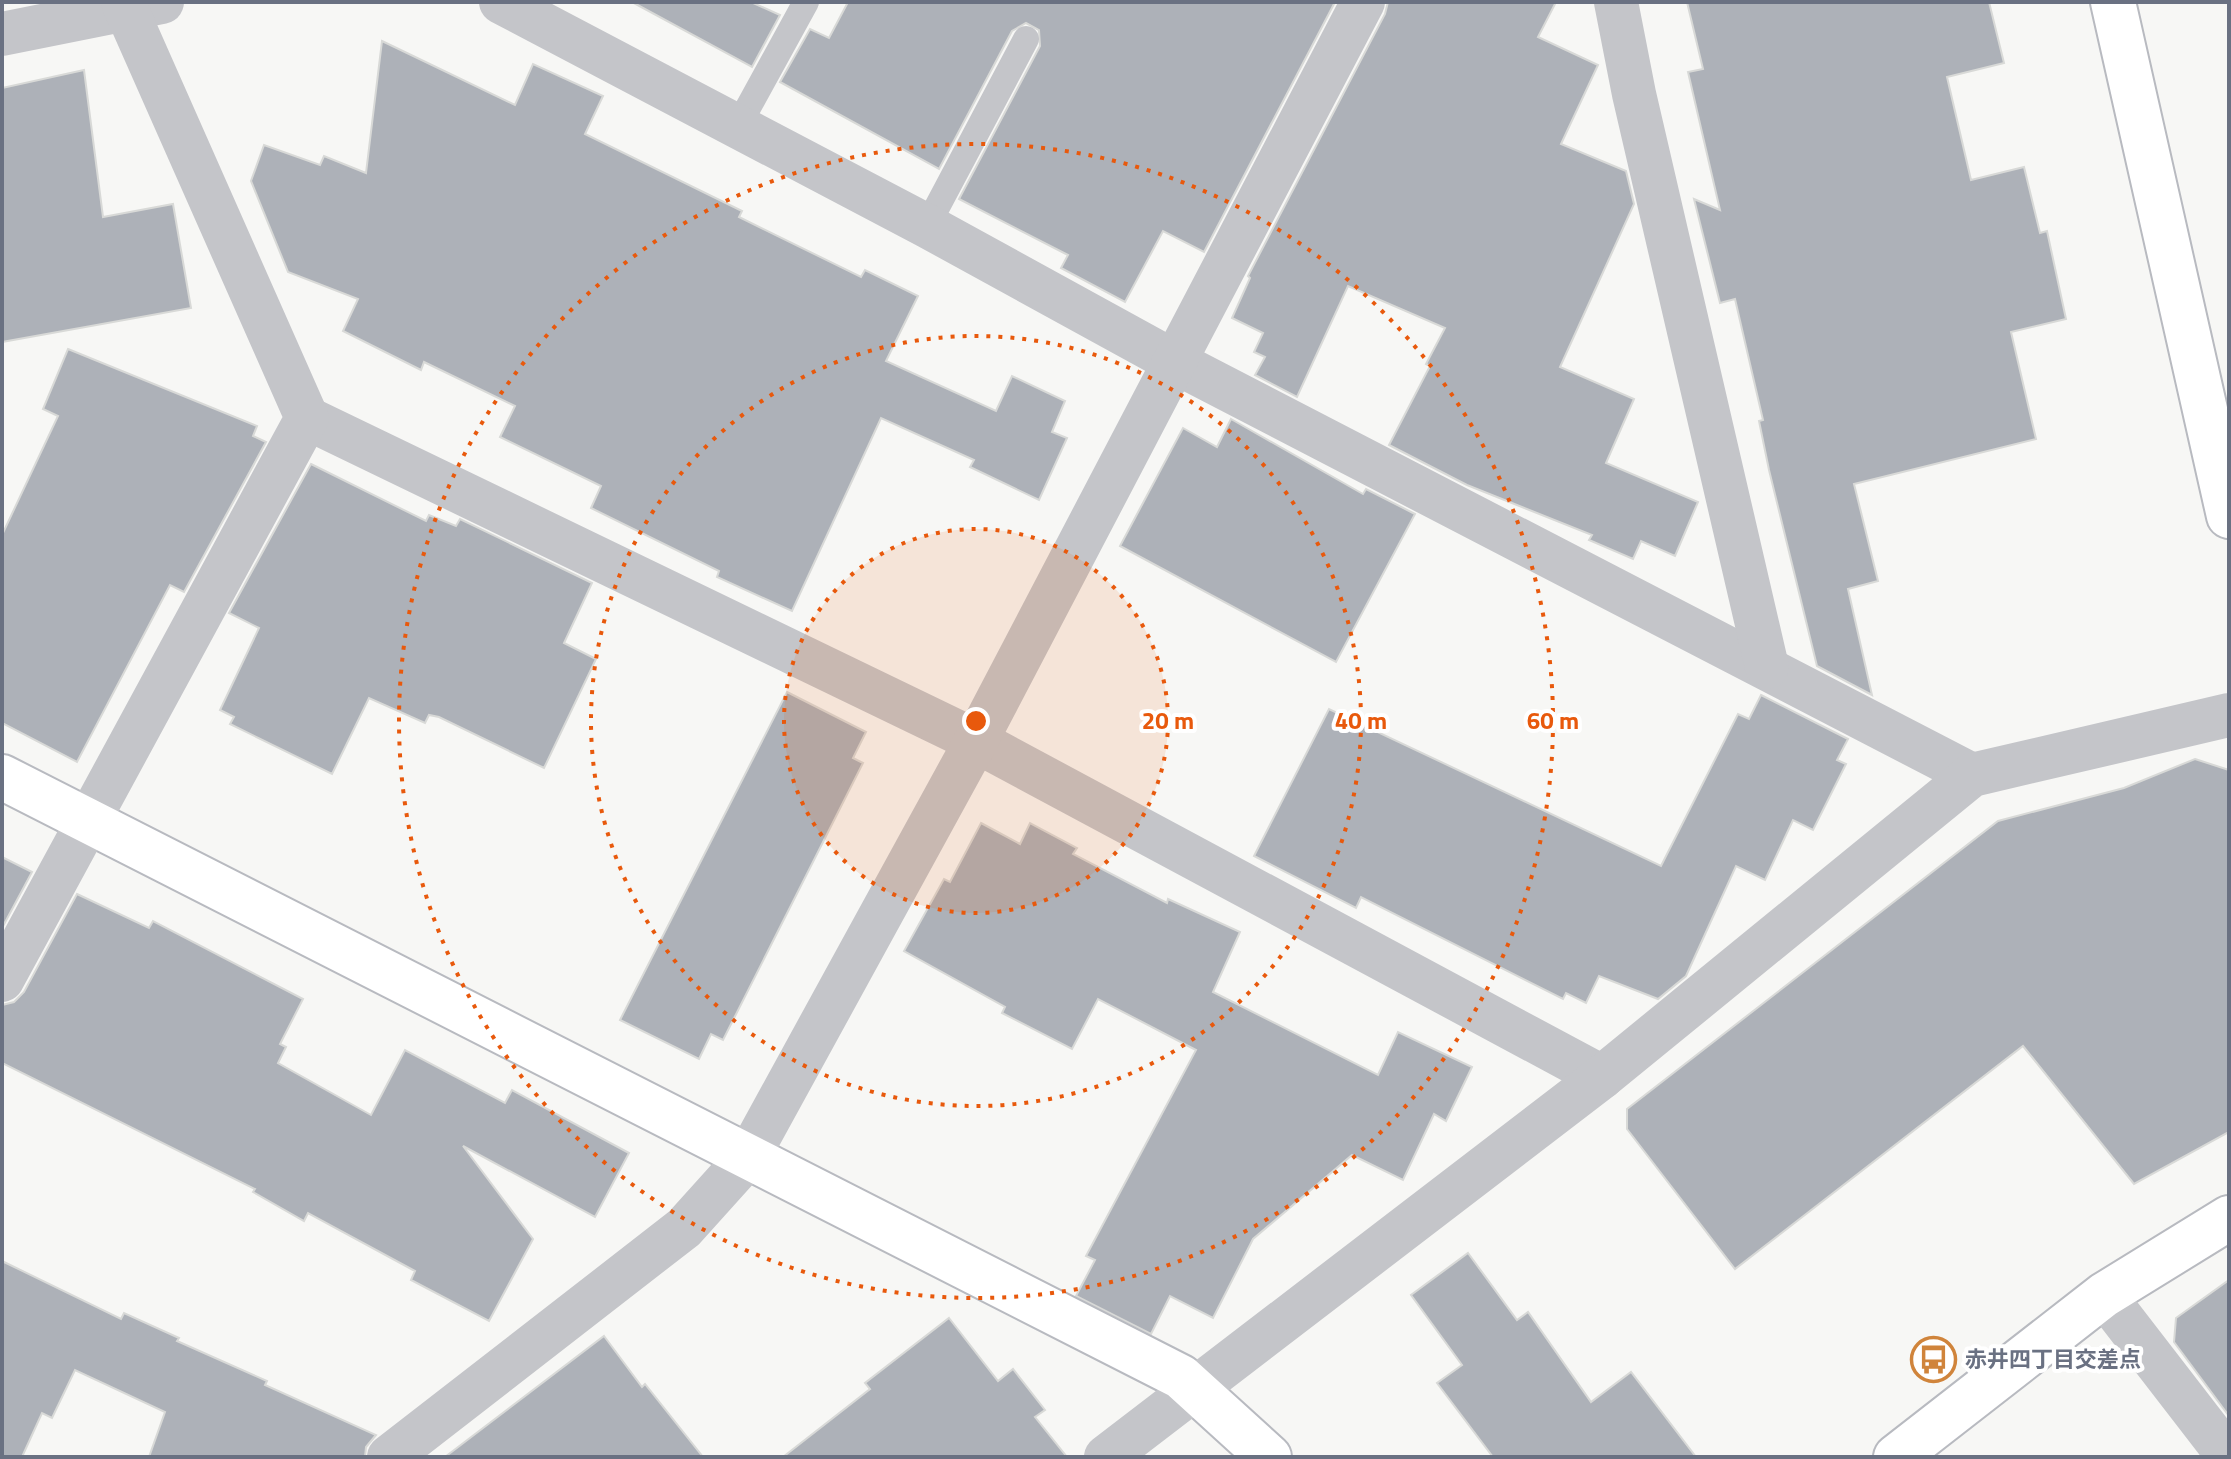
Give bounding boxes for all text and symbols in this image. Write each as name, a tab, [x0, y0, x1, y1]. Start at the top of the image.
text: 20 m	[1142, 702, 1194, 738]
text: 40 m	[1335, 702, 1387, 738]
text: 60 m	[1527, 702, 1579, 738]
centre of rings	[962, 707, 990, 735]
bus stop icon: 赤井四丁目交差点	[1910, 1335, 1958, 1383]
place label: 赤井四丁目交差点	[1965, 1342, 2141, 1376]

